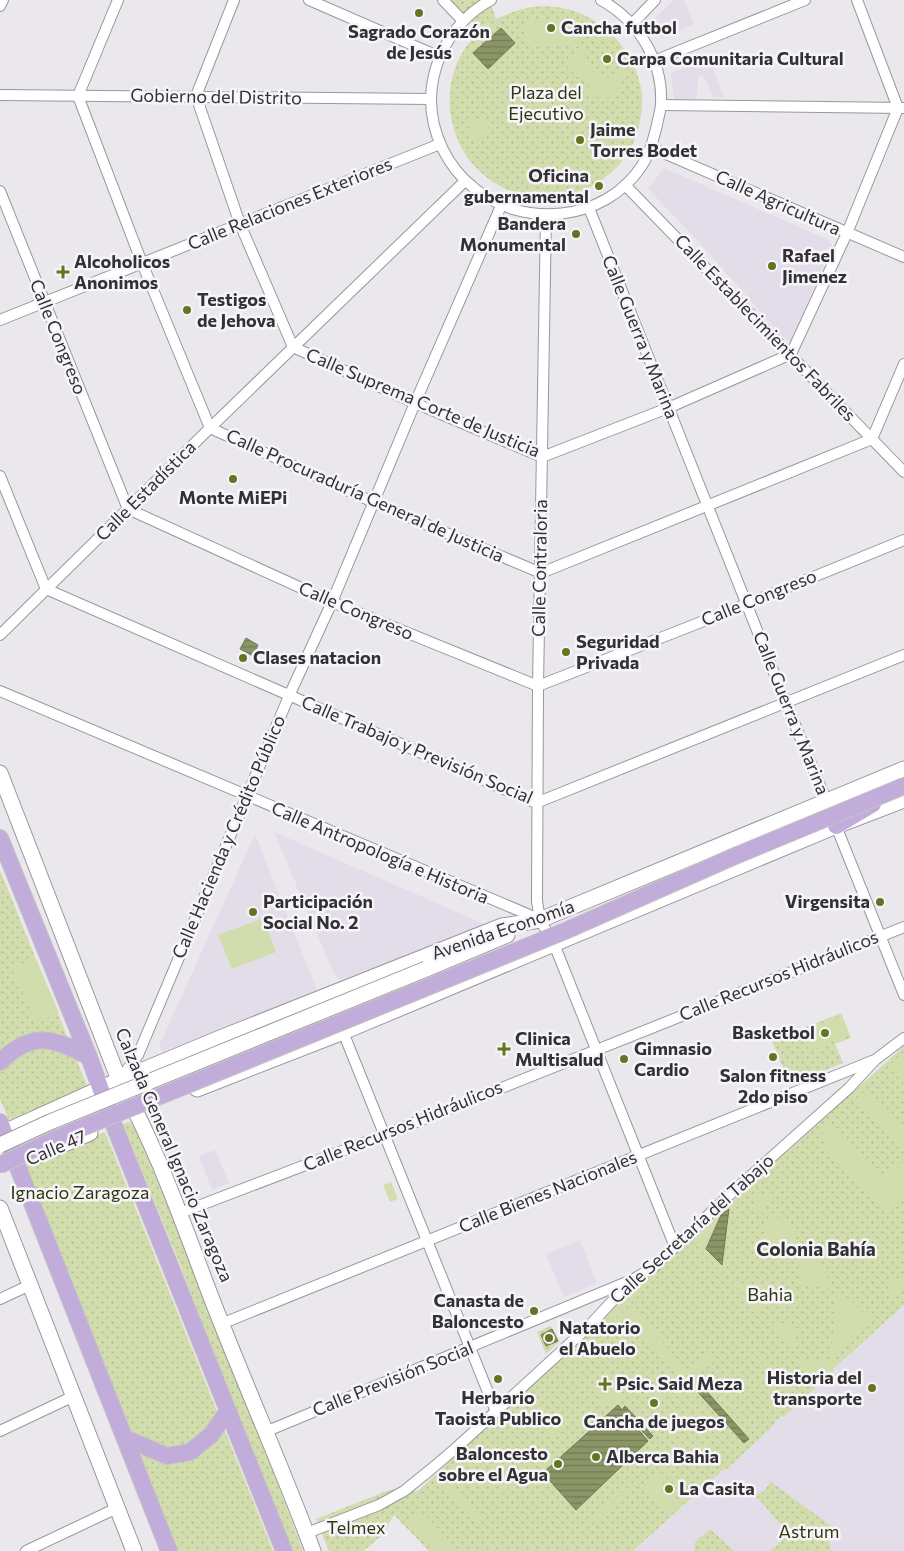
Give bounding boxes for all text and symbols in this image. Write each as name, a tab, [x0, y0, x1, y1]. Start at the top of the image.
marker: Sagrado Corazón de Jesús	[413, 7, 425, 19]
place label: Cancha futbol	[561, 16, 677, 38]
place label: Sagrado Corazón de Jesús	[348, 20, 490, 63]
marker: Cancha futbol	[545, 22, 557, 34]
place label: Carpa Comunitaria Cultural	[617, 47, 844, 69]
marker: Carpa Comunitaria Cultural	[601, 53, 613, 65]
park label: Plaza del Ejecutivo	[508, 81, 584, 124]
street label: Gobierno del Distrito	[130, 84, 302, 108]
place label: Jaime Torres Bodet	[590, 118, 698, 161]
marker: Jaime Torres Bodet	[574, 134, 586, 146]
street label: Calle Relaciones Exteriores	[184, 152, 395, 254]
place label: Oficina gubernamental	[464, 164, 589, 207]
street label: Calle Agricultura	[712, 165, 844, 240]
marker: Oficina gubernamental	[593, 180, 605, 192]
place label: Bandera Monumental	[460, 212, 566, 255]
marker: Bandera Monumental	[570, 228, 582, 240]
street label: Calle Establecimientos Fabriles	[671, 229, 861, 425]
place label: Rafael Jimenez	[782, 244, 847, 287]
place label: Alcoholicos Anonimos	[74, 250, 170, 293]
street label: Calle Guerra y Marina	[598, 252, 684, 422]
marker: Rafael Jimenez	[766, 260, 778, 272]
marker: Alcoholicos Anonimos	[56, 265, 70, 279]
street label: Calle Congreso	[26, 276, 92, 397]
place label: Testigos de Jehova	[197, 288, 276, 331]
marker: Testigos de Jehova	[181, 304, 193, 316]
street label: Calle Suprema Corte de Justicia	[303, 343, 544, 461]
street label: Calle Procuraduría General de Justicia	[223, 424, 508, 567]
street label: Calle Estadística	[91, 436, 200, 545]
marker: Monte MiEPi	[227, 473, 239, 485]
place label: Monte MiEPi	[179, 486, 287, 508]
street label: Calle Contraloria	[527, 499, 551, 637]
street label: Calle Congreso	[698, 564, 819, 630]
street label: Calle Congreso	[296, 576, 417, 644]
street label: Calle Guerra y Marina	[749, 628, 835, 798]
place label: Seguridad Privada	[576, 630, 659, 673]
place label: Clases natacion	[253, 646, 381, 668]
marker: Seguridad Privada	[560, 646, 572, 658]
marker: Clases natacion	[237, 652, 249, 664]
street label: Calle Trabajo y Previsión Social	[298, 690, 536, 808]
street label: Calle Hacienda y Crédito Público	[167, 712, 289, 962]
street label: Calle Antropología e Historia	[268, 796, 492, 908]
place label: Participación Social No. 2	[263, 890, 373, 933]
place label: Virgensita	[785, 890, 870, 912]
street label: Avenida Economía	[428, 894, 577, 964]
marker: Virgensita	[874, 896, 886, 908]
marker: Participación Social No. 2	[247, 906, 259, 918]
street label: Calle Recursos Hidráulicos	[676, 925, 881, 1025]
place label: Basketbol	[732, 1021, 815, 1043]
street label: Calzada General Ignacio Zaragoza	[111, 1024, 239, 1285]
place label: Clinica Multisalud	[515, 1027, 604, 1070]
marker: Basketbol	[819, 1027, 831, 1039]
place label: Gimnasio Cardio	[634, 1037, 712, 1080]
marker: Clinica Multisalud	[497, 1042, 511, 1056]
marker: Salon fitness 2do piso	[767, 1051, 779, 1063]
marker: Gimnasio Cardio	[618, 1053, 630, 1065]
place label: Salon fitness 2do piso	[720, 1064, 826, 1107]
street label: Calle Recursos Hidráulicos	[300, 1075, 505, 1175]
street label: Calle 47	[22, 1124, 89, 1170]
street label: Calle Bienes Nacionales	[455, 1145, 640, 1237]
street label: Calle Secretaría del Tabajo	[605, 1149, 778, 1308]
park label: Ignacio Zaragoza	[11, 1181, 149, 1203]
district label: Colonia Bahía	[756, 1237, 876, 1260]
park label: Bahia	[747, 1283, 793, 1305]
place label: Canasta de Baloncesto	[432, 1289, 524, 1332]
marker: Canasta de Baloncesto	[528, 1305, 540, 1317]
place label: Natatorio el Abuelo	[559, 1316, 641, 1359]
marker: Natatorio el Abuelo	[543, 1332, 555, 1344]
street label: Calle Previsión Social	[309, 1336, 476, 1420]
place label: Historia del transporte	[767, 1366, 862, 1409]
place label: Psic. Said Meza	[616, 1372, 743, 1394]
marker: Herbario Taoista Publico	[492, 1373, 504, 1385]
marker: Psic. Said Meza	[598, 1377, 612, 1391]
marker: Historia del transporte	[866, 1382, 878, 1394]
place label: Herbario Taoista Publico	[435, 1386, 561, 1429]
marker: Cancha de juegos	[648, 1397, 660, 1409]
place label: Cancha de juegos	[583, 1410, 725, 1432]
place label: Baloncesto sobre el Agua	[438, 1442, 548, 1485]
place label: Alberca Bahia	[606, 1445, 719, 1467]
marker: Alberca Bahia	[590, 1451, 602, 1463]
marker: Baloncesto sobre el Agua	[552, 1458, 564, 1470]
place label: La Casita	[679, 1477, 755, 1499]
marker: La Casita	[663, 1483, 675, 1495]
park label: Telmex	[327, 1516, 386, 1538]
park label: Astrum	[779, 1520, 839, 1542]

